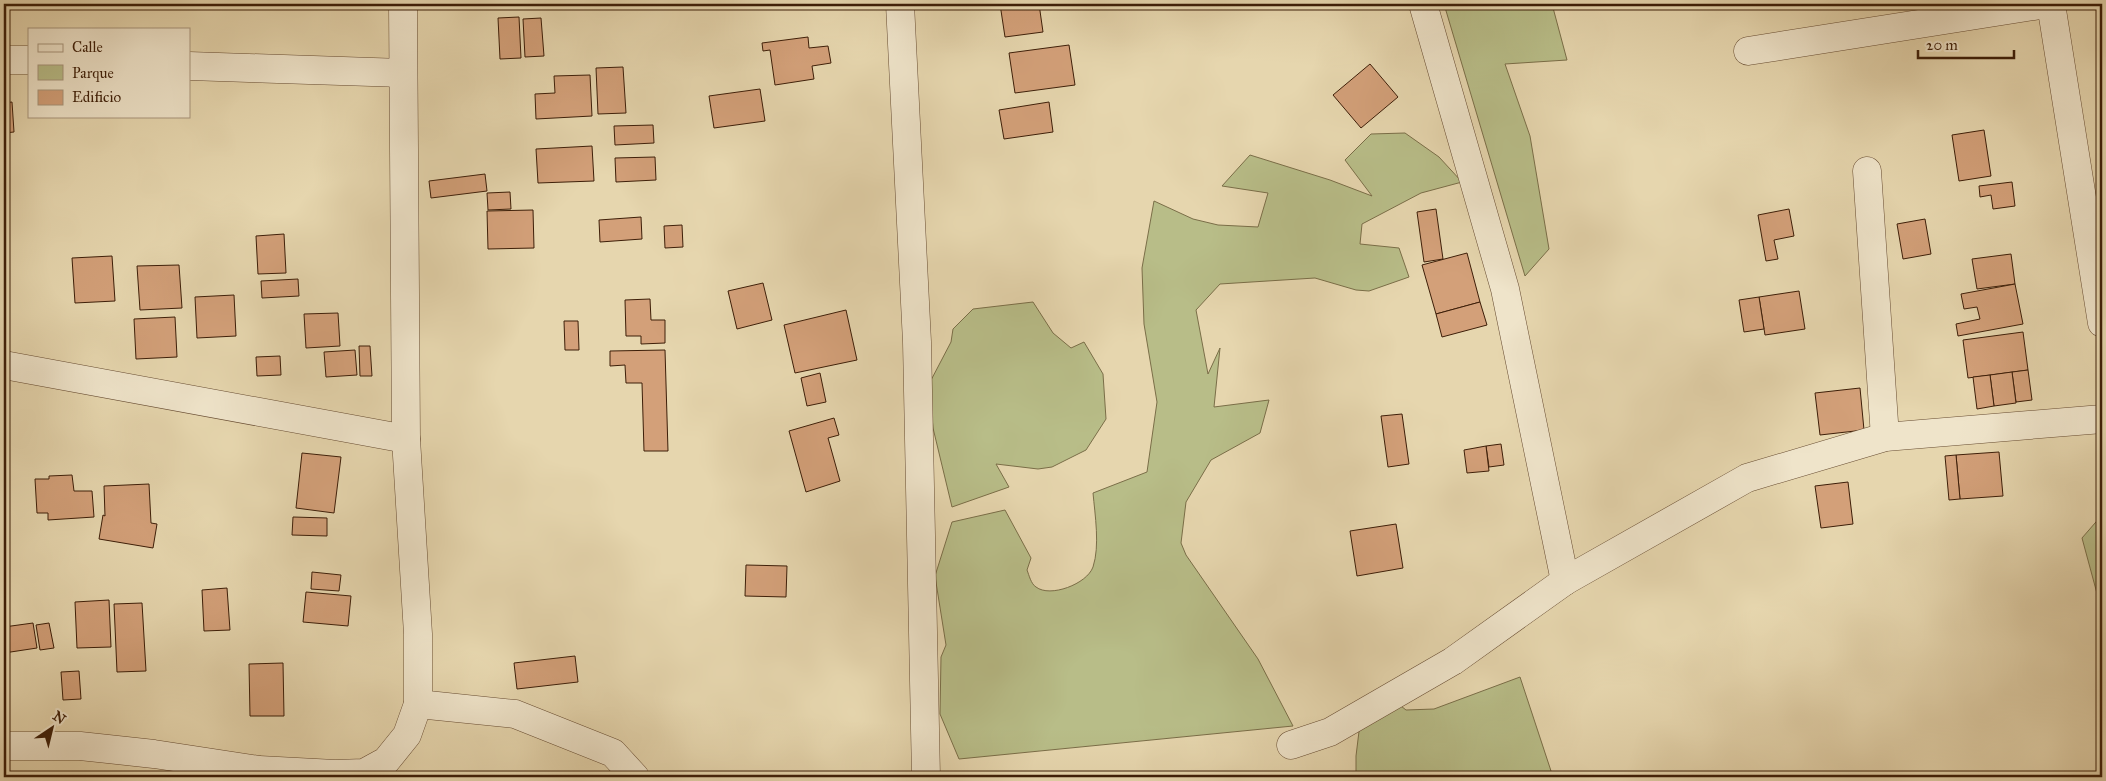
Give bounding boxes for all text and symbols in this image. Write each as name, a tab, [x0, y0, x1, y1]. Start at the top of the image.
legend	[28, 28, 190, 118]
scale bar	[1918, 28, 2015, 60]
text: 20 m	[1926, 36, 1958, 54]
text: Calle	[72, 38, 103, 56]
text: Parque	[72, 64, 114, 83]
text: Edificio	[72, 88, 121, 106]
north arrow	[28, 704, 78, 754]
text: N	[49, 707, 69, 728]

